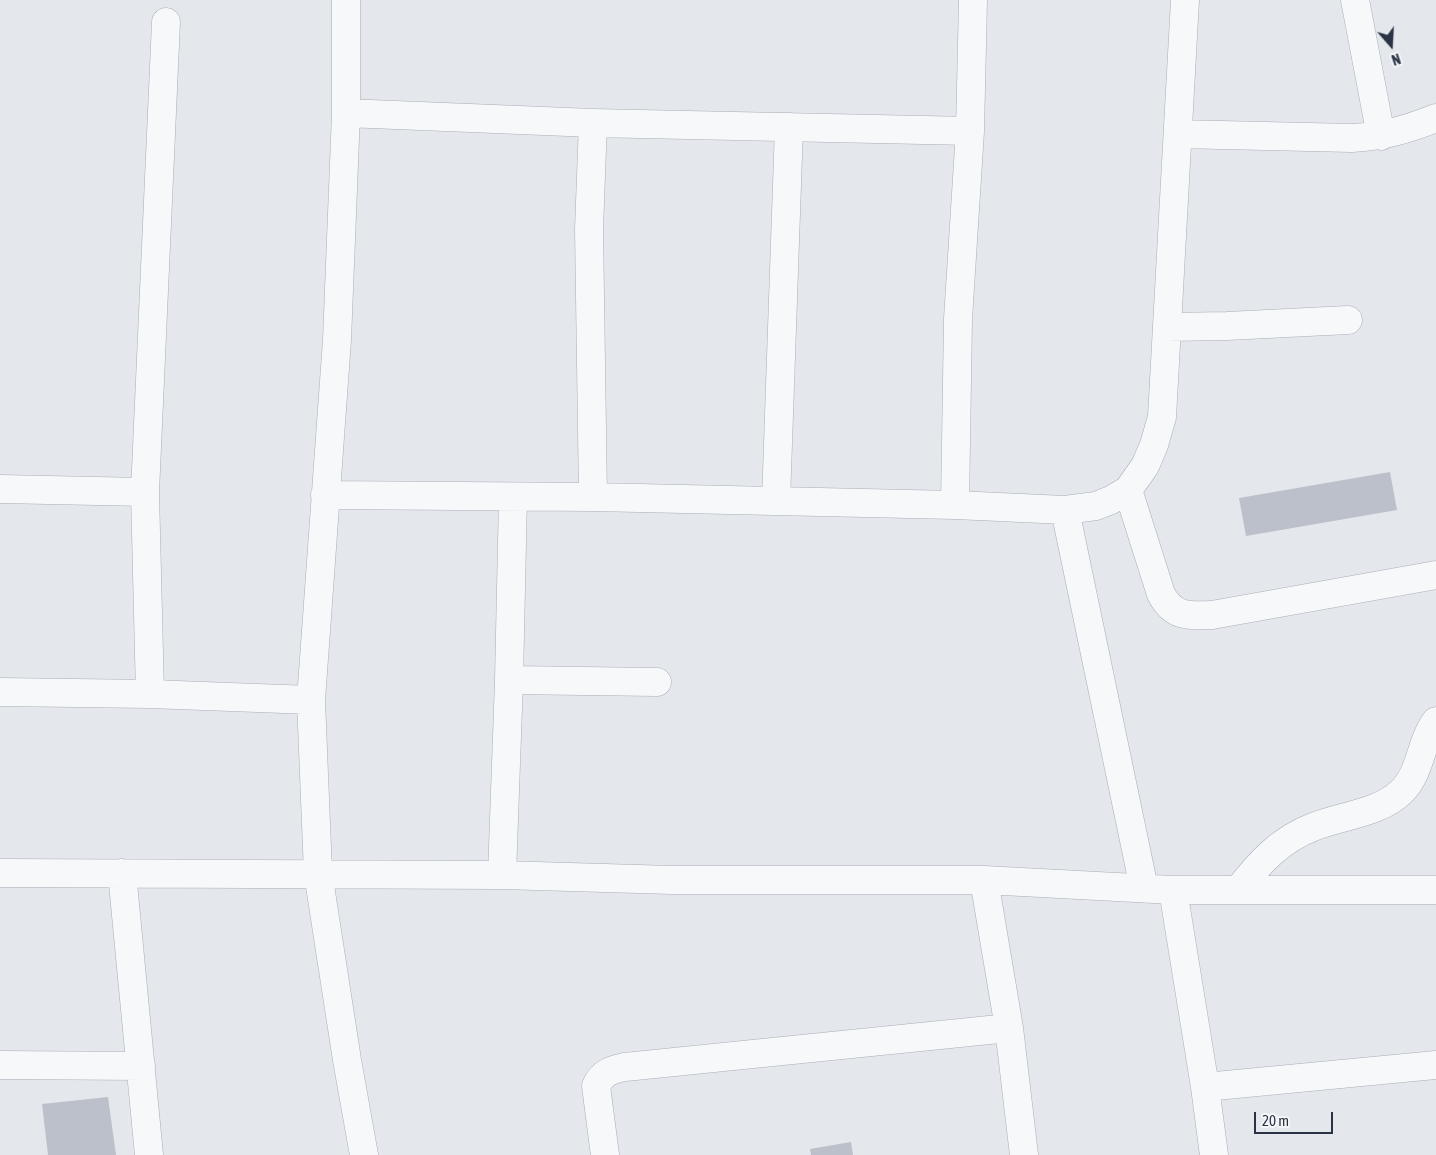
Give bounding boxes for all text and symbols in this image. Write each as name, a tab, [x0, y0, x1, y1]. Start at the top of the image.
north arrow	[1366, 20, 1416, 70]
text: N	[1389, 50, 1402, 68]
scale bar	[1256, 1102, 1335, 1134]
text: 20 m	[1262, 1112, 1289, 1129]

